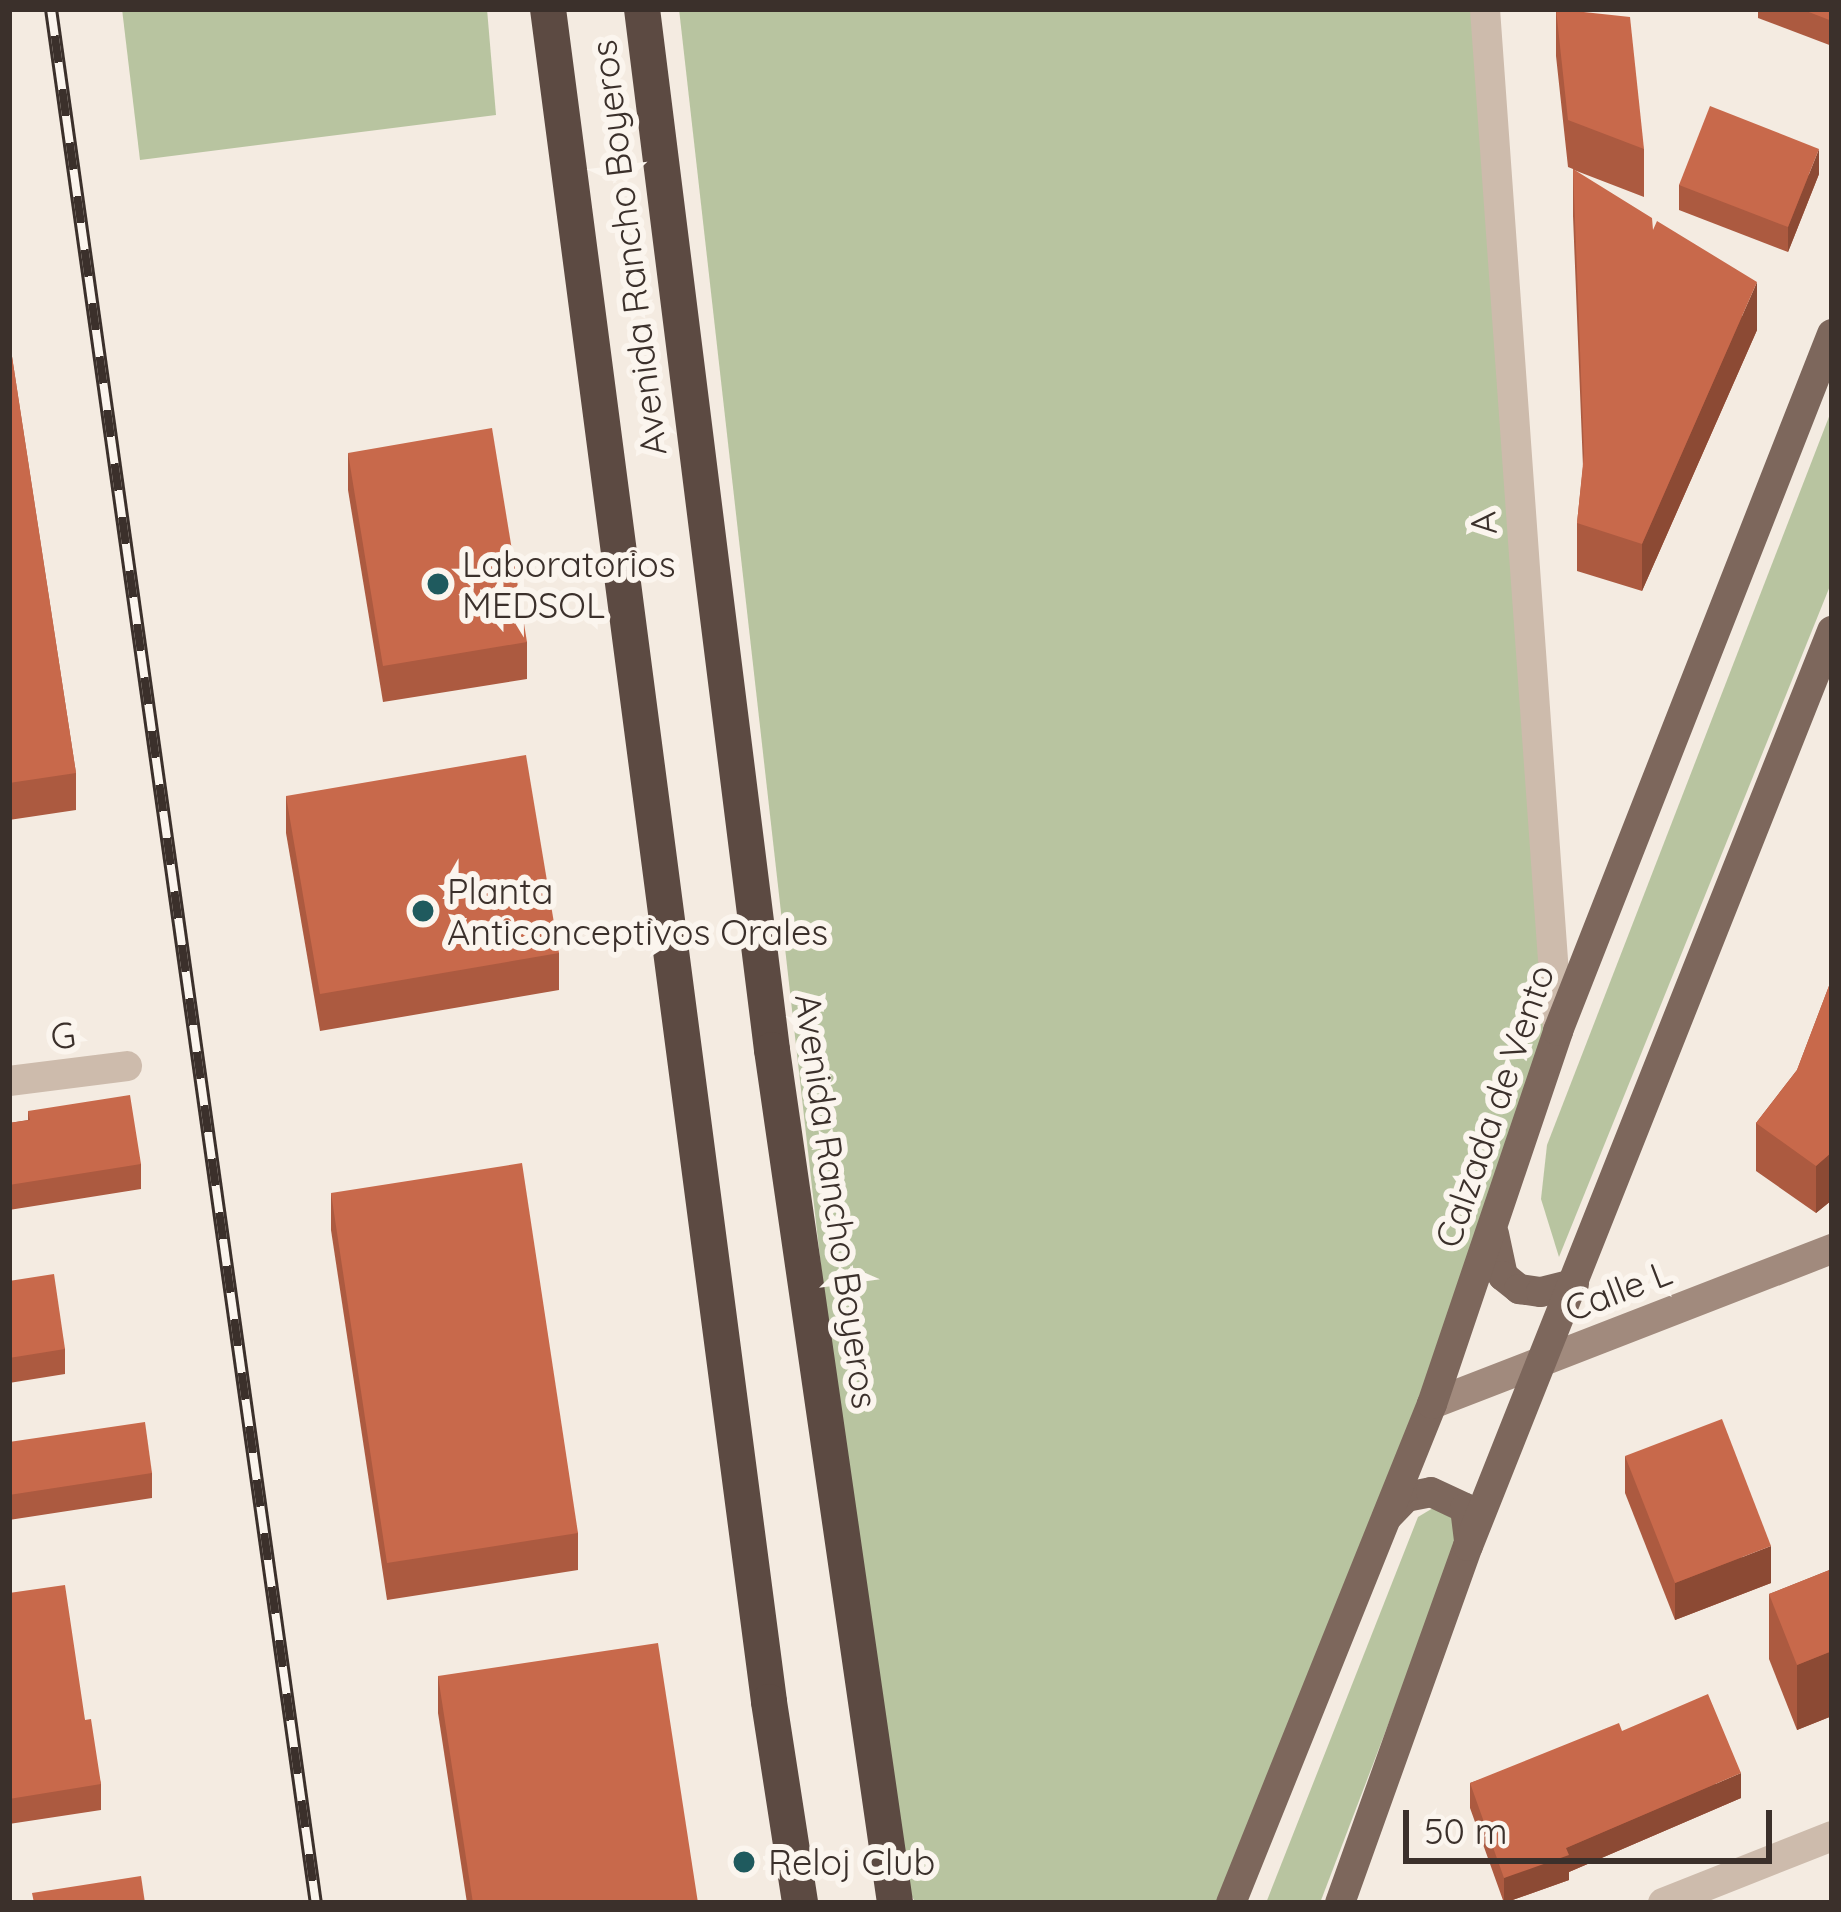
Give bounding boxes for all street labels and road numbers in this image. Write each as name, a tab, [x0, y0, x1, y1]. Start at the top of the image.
street label: Avenida Rancho Boyeros	[581, 38, 675, 458]
street label: A	[1461, 510, 1505, 536]
street label: Calzada de Vento	[1425, 959, 1563, 1253]
street label: Avenida Rancho Boyeros	[786, 991, 888, 1411]
street label: G	[48, 1012, 78, 1058]
street label: Calle L	[1559, 1250, 1677, 1330]

